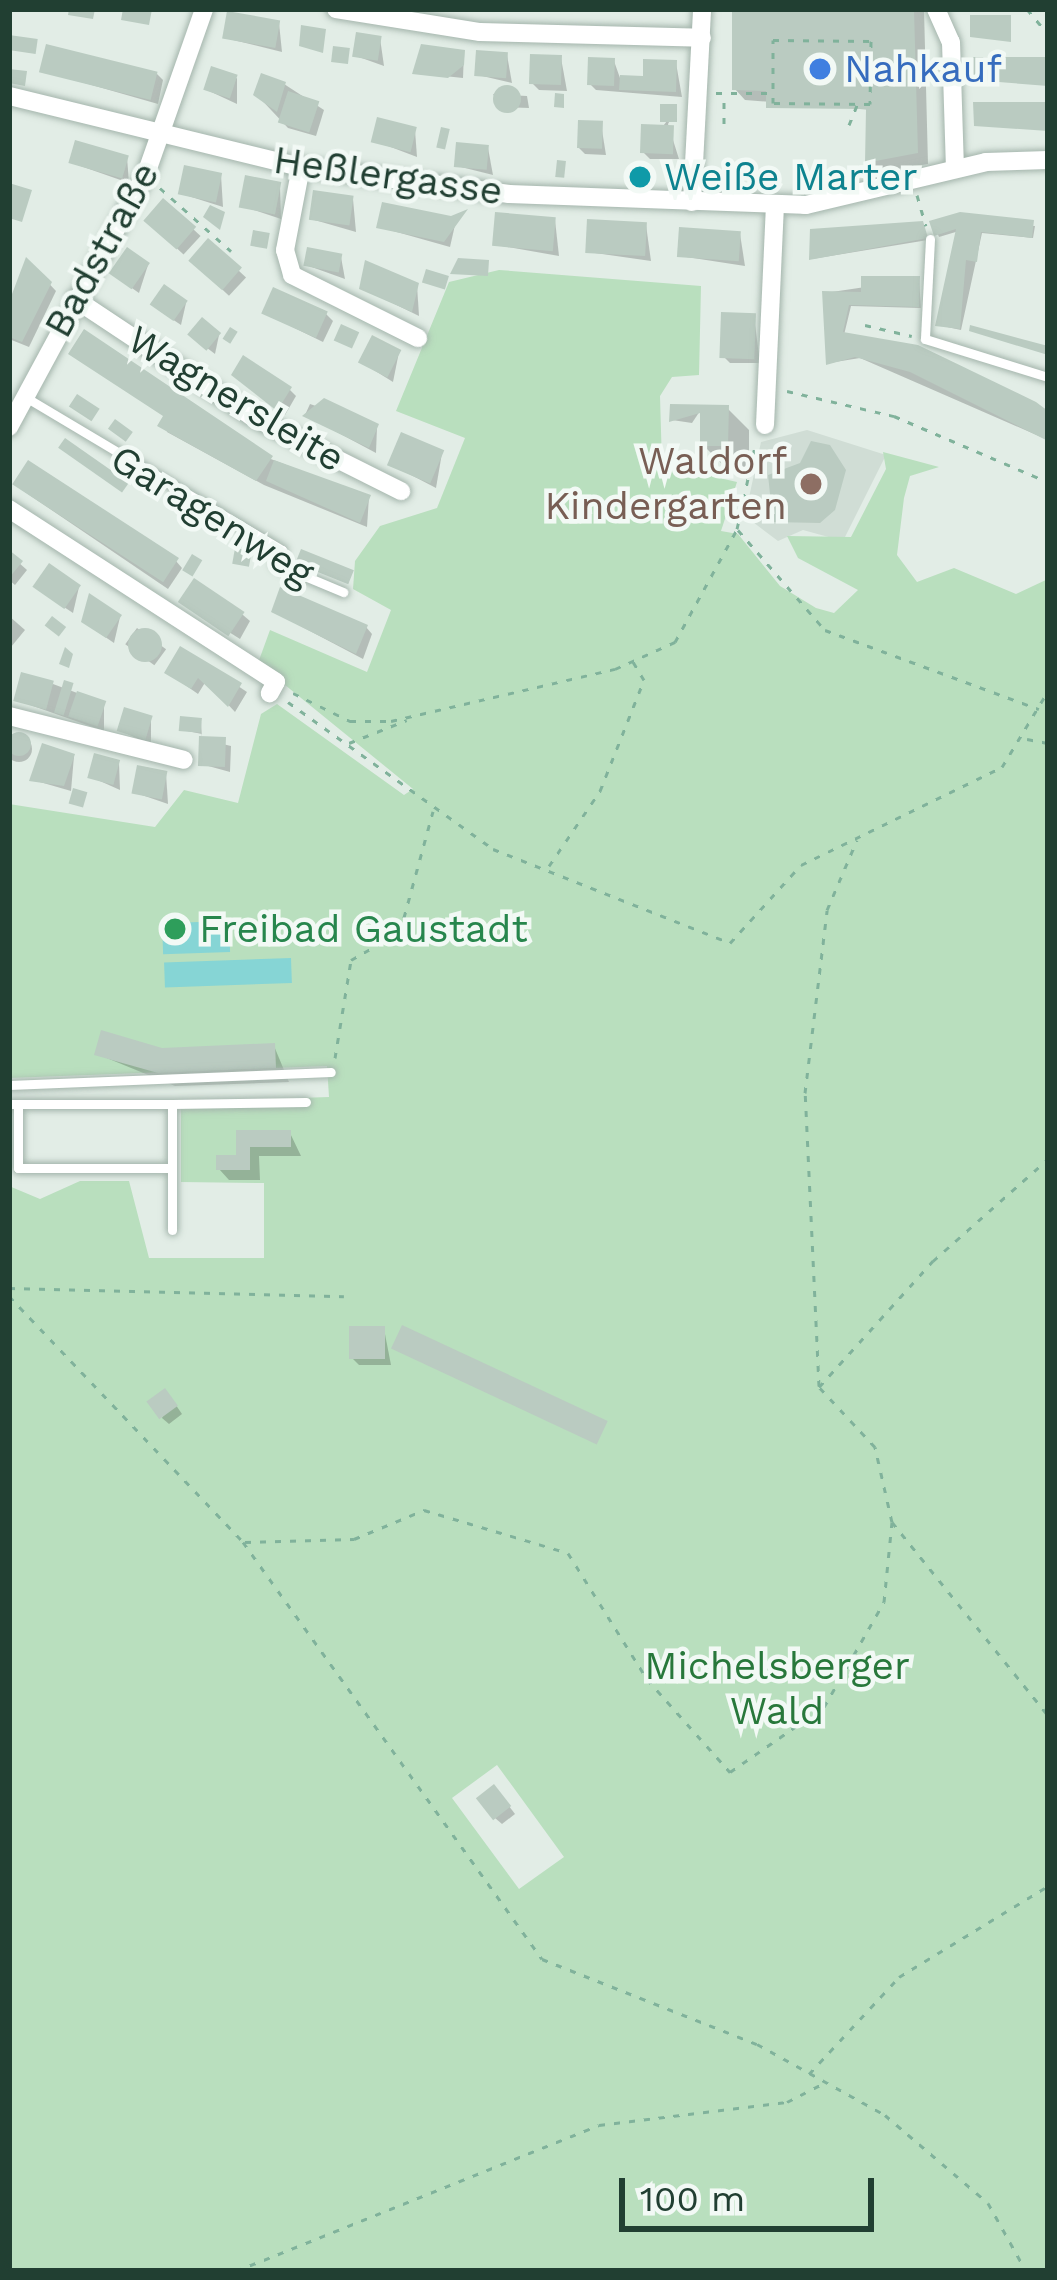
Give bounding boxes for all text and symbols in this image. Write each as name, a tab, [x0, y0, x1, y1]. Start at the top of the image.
place label: Nahkauf	[844, 46, 1002, 92]
marker: Nahkauf	[807, 56, 833, 82]
street label: Heßlergasse	[271, 137, 505, 215]
street label: Badstraße	[35, 154, 169, 346]
place label: Weiße Marter	[664, 154, 918, 200]
marker: Weiße Marter	[627, 164, 653, 190]
street label: Wagnersleite	[119, 316, 353, 482]
street label: Garagenweg	[102, 435, 322, 597]
place label: Waldorf Kindergarten	[544, 439, 787, 530]
marker: Waldorf Kindergarten	[798, 471, 824, 497]
place label: Freibad Gaustadt	[199, 906, 528, 952]
marker: Freibad Gaustadt	[162, 916, 188, 942]
park label: Michelsberger Wald	[644, 1644, 910, 1735]
scale bar	[625, 2154, 880, 2228]
text: 100 m	[640, 2178, 745, 2220]

